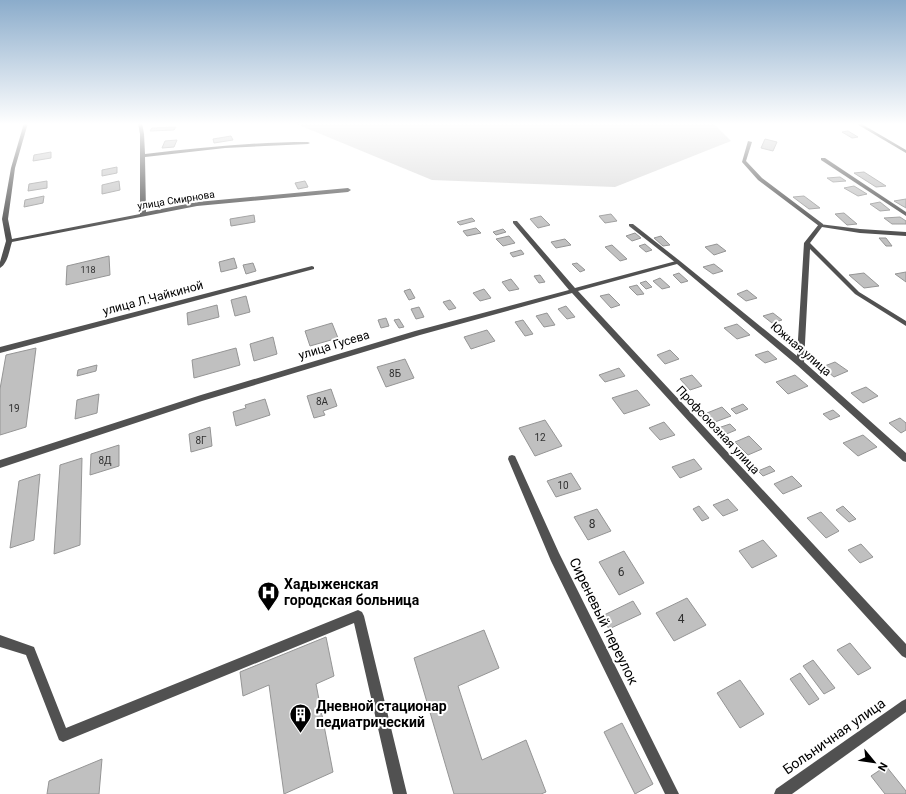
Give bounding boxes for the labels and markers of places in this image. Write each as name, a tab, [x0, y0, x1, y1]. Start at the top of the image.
place label: Хадыженская городская больница	[284, 576, 420, 608]
hospital icon: Хадыженская городская больница	[255, 579, 281, 612]
place label: Дневной стационар педиатрический	[316, 698, 447, 730]
building icon: Дневной стационар педиатрический	[287, 701, 313, 734]

